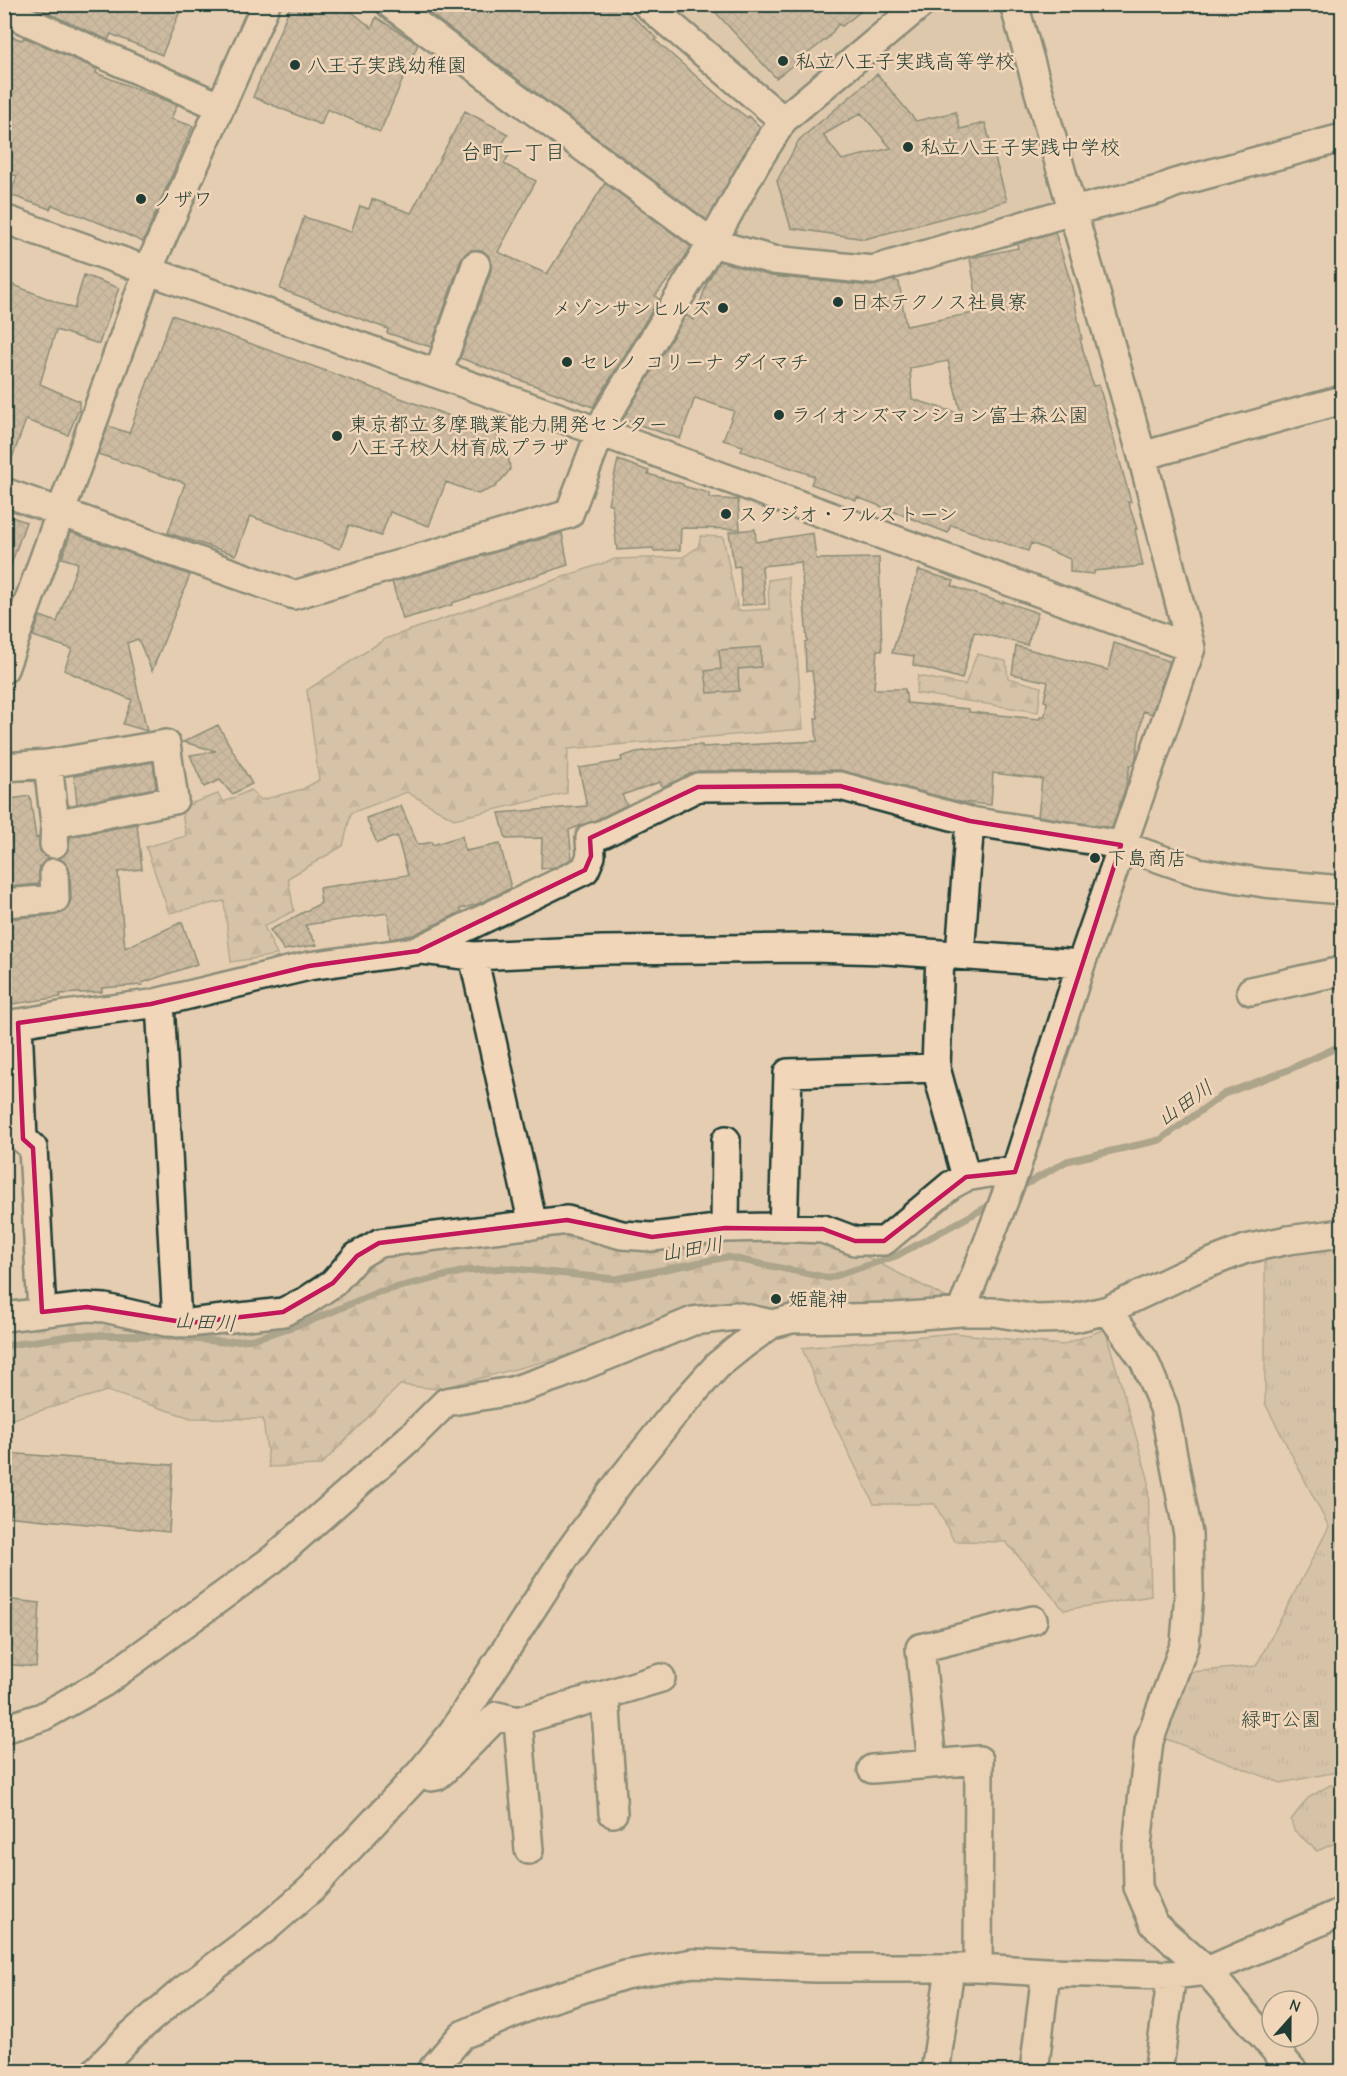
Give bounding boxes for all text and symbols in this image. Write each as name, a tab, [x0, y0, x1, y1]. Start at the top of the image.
place label: 私立八王子実践高等学校	[795, 50, 1015, 73]
place label: 八王子実践幼稚園	[307, 54, 467, 77]
marker: 私立八王子実践高等学校	[776, 54, 790, 68]
marker: 八王子実践幼稚園	[288, 58, 302, 72]
place label: 私立八王子実践中学校	[920, 136, 1120, 159]
district label: 台町一丁目	[461, 140, 566, 164]
marker: 私立八王子実践中学校	[901, 140, 915, 154]
place label: ノザワ	[153, 188, 213, 211]
marker: ノザワ	[134, 192, 148, 206]
place label: 日本テクノス社員寮	[850, 291, 1027, 314]
marker: 日本テクノス社員寮	[831, 295, 845, 309]
place label: メゾンサンヒルズ	[551, 297, 711, 320]
marker: メゾンサンヒルズ	[716, 301, 730, 315]
place label: セレノ コリーナ ダイマチ	[579, 351, 809, 374]
marker: セレノ コリーナ ダイマチ	[560, 355, 574, 369]
place label: ライオンズマンション富士森公園	[791, 404, 1089, 427]
marker: ライオンズマンション富士森公園	[772, 408, 786, 422]
place label: 東京都立多摩職業能力開発センター 八王子校人材育成プラザ	[349, 413, 668, 459]
marker: 東京都立多摩職業能力開発センター 八王子校人材育成プラザ	[330, 429, 344, 443]
place label: スタジオ・フルストーン	[738, 503, 958, 526]
marker: スタジオ・フルストーン	[719, 507, 733, 521]
place label: 下島商店	[1107, 847, 1187, 870]
marker: 下島商店	[1088, 851, 1102, 865]
water label: 山田川	[1152, 1075, 1218, 1131]
water label: 山田川	[659, 1232, 725, 1266]
place label: 姫龍神	[788, 1288, 848, 1311]
marker: 姫龍神	[769, 1292, 783, 1306]
water label: 山田川	[173, 1308, 237, 1336]
park label: 緑町公園	[1241, 1708, 1321, 1731]
north arrow	[1260, 1989, 1320, 2049]
text: N	[1287, 1996, 1303, 2016]

